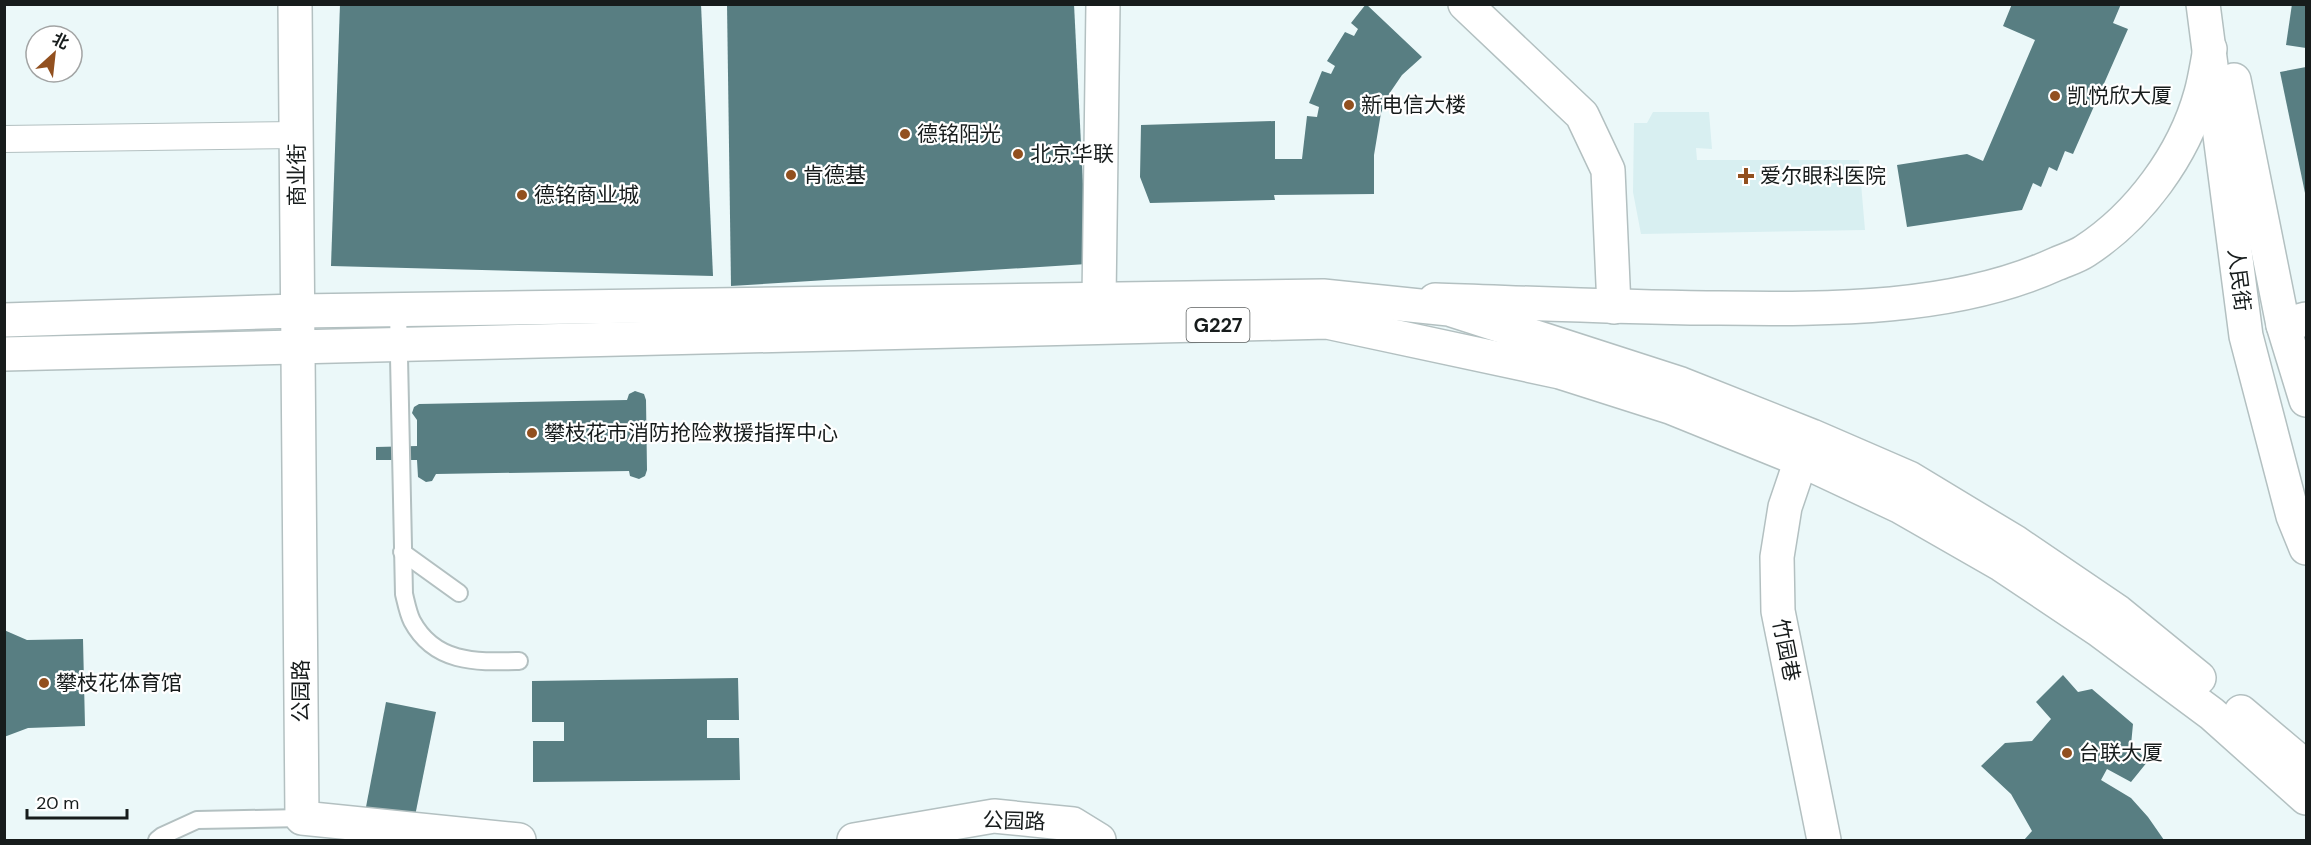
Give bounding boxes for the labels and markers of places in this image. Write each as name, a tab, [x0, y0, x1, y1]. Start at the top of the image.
place label: 凯悦欣大厦	[2067, 82, 2172, 110]
marker: 凯悦欣大厦	[2048, 89, 2062, 103]
place label: 新电信大楼	[1361, 91, 1466, 119]
marker: 新电信大楼	[1342, 98, 1356, 112]
place label: 德铭阳光	[917, 120, 1001, 148]
marker: 德铭阳光	[898, 127, 912, 141]
place label: 北京华联	[1030, 140, 1114, 168]
marker: 北京华联	[1011, 147, 1025, 161]
place label: 肯德基	[803, 161, 866, 189]
place label: 爱尔眼科医院	[1760, 162, 1886, 190]
marker: 爱尔眼科医院	[1737, 167, 1755, 185]
marker: 肯德基	[784, 168, 798, 182]
place label: 德铭商业城	[534, 181, 639, 209]
marker: 德铭商业城	[515, 188, 529, 202]
place label: 攀枝花市消防抢险救援指挥中心	[544, 419, 838, 447]
marker: 攀枝花市消防抢险救援指挥中心	[525, 426, 539, 440]
place label: 攀枝花体育馆	[56, 669, 182, 697]
marker: 攀枝花体育馆	[37, 676, 51, 690]
place label: 台联大厦	[2079, 739, 2163, 767]
marker: 台联大厦	[2060, 746, 2074, 760]

